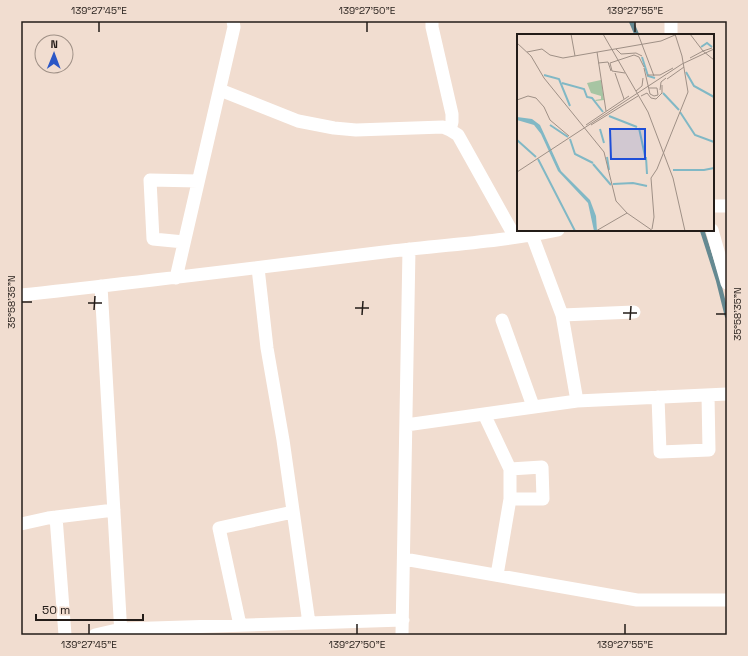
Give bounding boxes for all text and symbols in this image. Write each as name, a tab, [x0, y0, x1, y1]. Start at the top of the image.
text: 139°27'45"E	[71, 4, 127, 17]
text: 139°27'50"E	[339, 4, 396, 17]
text: 139°27'55"E	[607, 4, 663, 17]
north arrow	[34, 34, 74, 74]
inset map	[517, 34, 714, 231]
text: N	[50, 37, 58, 51]
text: 35°58'35"N	[5, 275, 18, 329]
text: 35°58'35"N	[731, 287, 744, 341]
scale bar	[36, 596, 143, 622]
text: 50 m	[42, 602, 70, 618]
text: 139°27'45"E	[61, 638, 117, 651]
text: 139°27'50"E	[329, 638, 386, 651]
text: 139°27'55"E	[597, 638, 653, 651]

